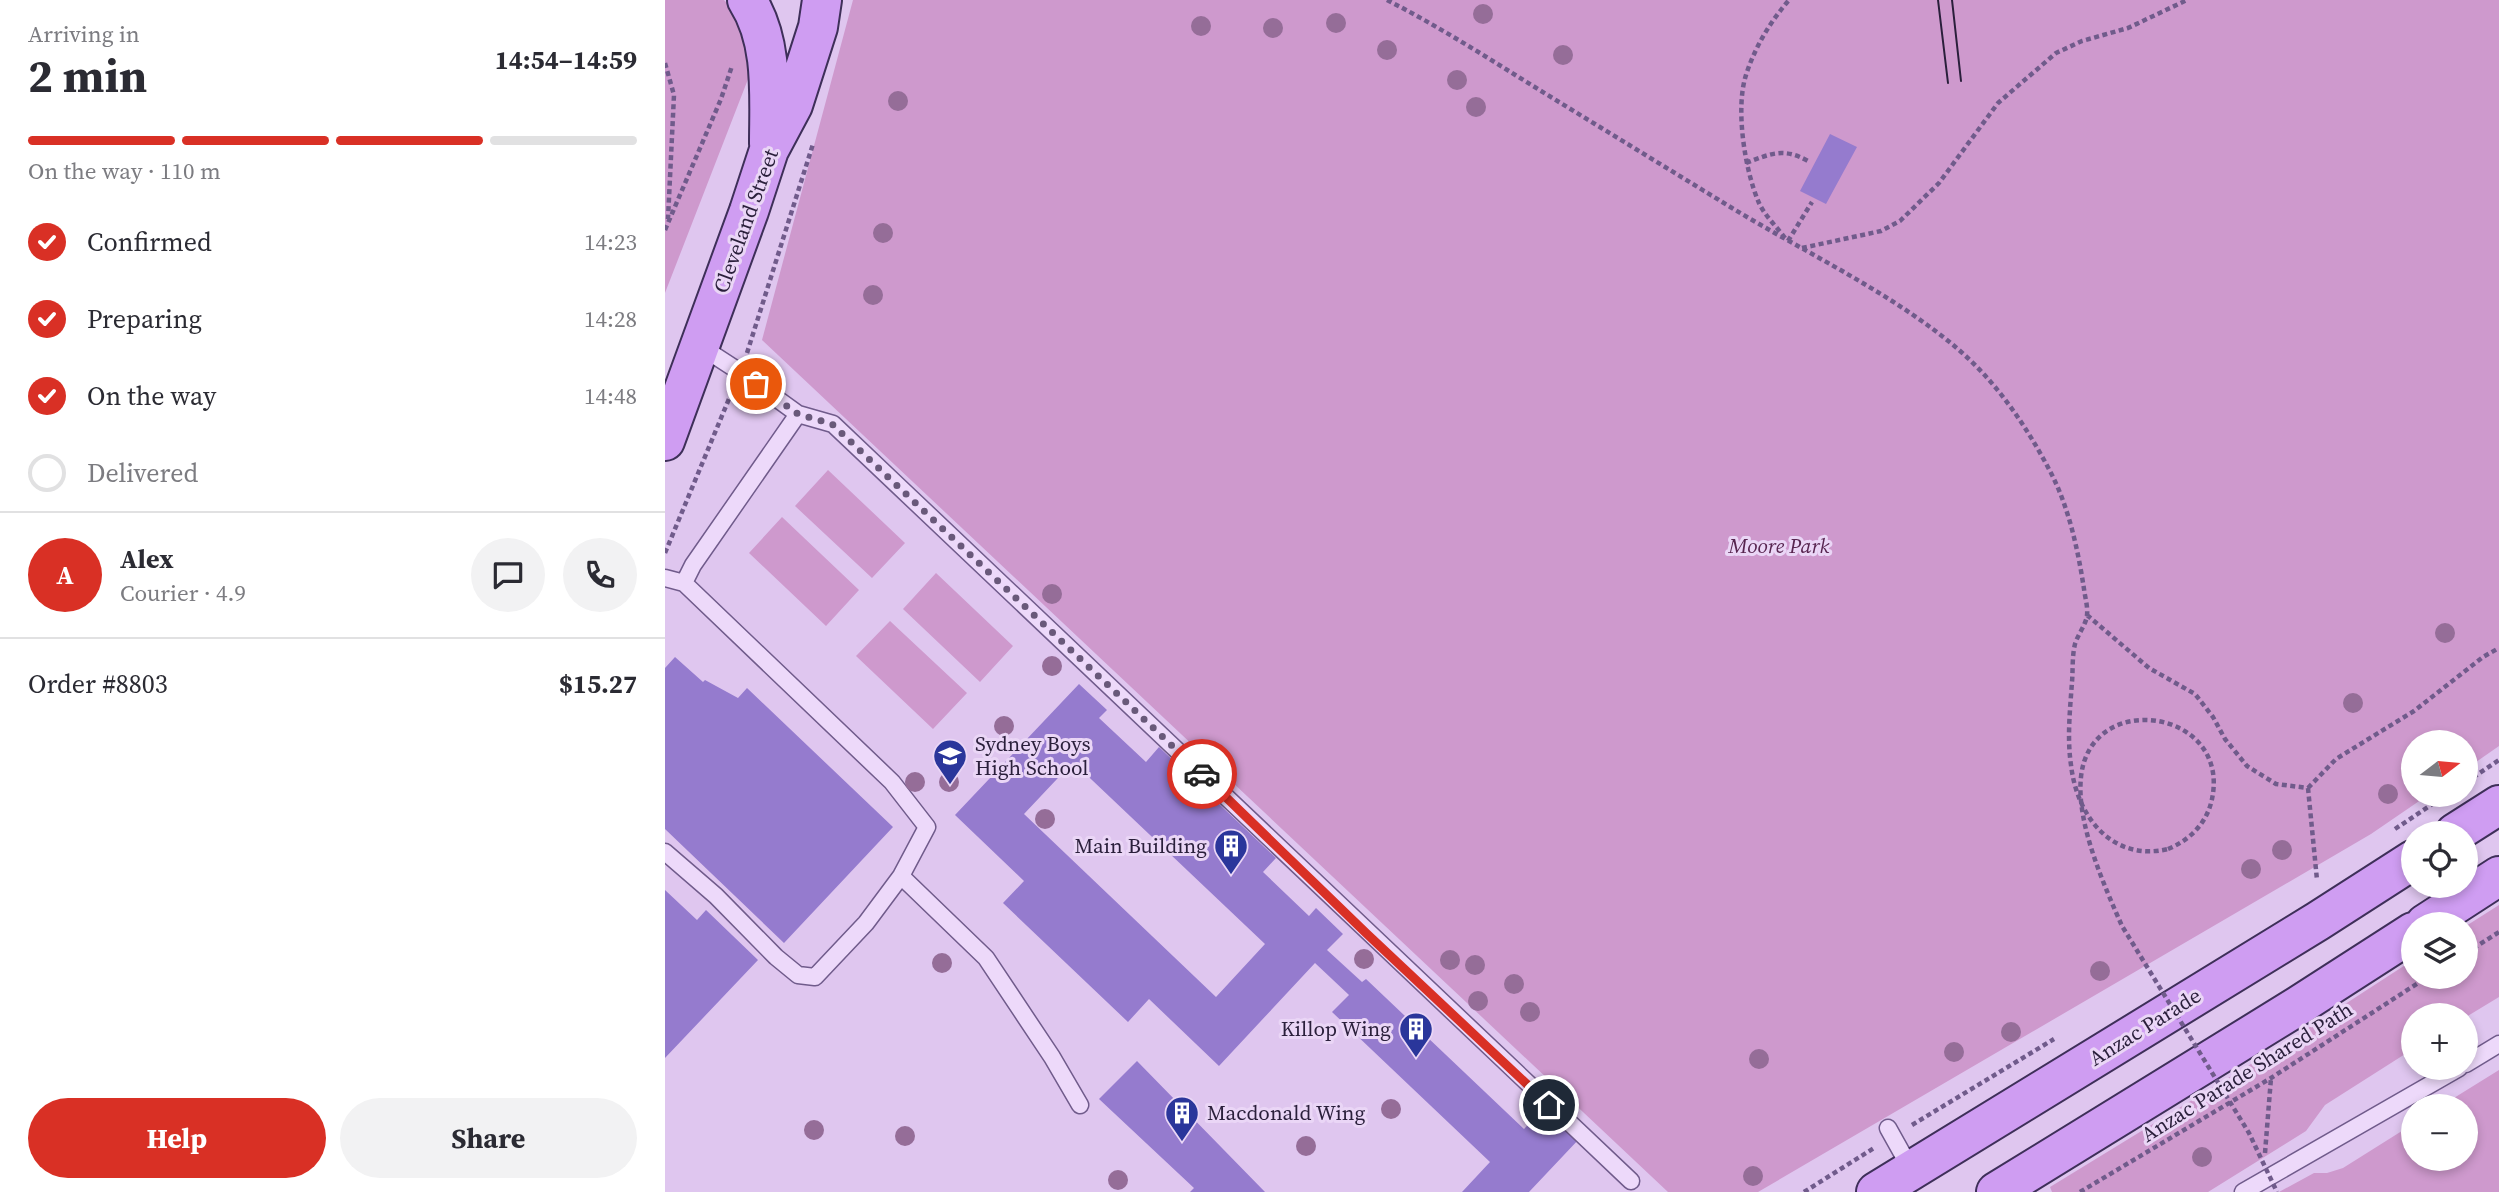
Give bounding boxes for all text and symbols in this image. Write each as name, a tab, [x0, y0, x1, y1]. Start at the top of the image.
text: Arriving in	[28, 18, 140, 50]
text: 14:54–14:59	[495, 42, 637, 78]
text: 2 min	[28, 44, 147, 107]
street label: Cleveland Street	[706, 145, 785, 297]
text: On the way · 110 m	[28, 155, 221, 187]
icon: check	[28, 223, 66, 261]
text: Confirmed	[87, 224, 212, 260]
text: 14:23	[584, 226, 637, 258]
icon: check	[28, 300, 66, 338]
text: Preparing	[87, 301, 202, 337]
text: 14:28	[584, 303, 637, 335]
pin	[726, 354, 786, 414]
icon: bag	[737, 365, 775, 403]
icon: check	[28, 377, 66, 415]
text: On the way	[87, 378, 216, 414]
text: 14:48	[584, 380, 637, 412]
text: Delivered	[87, 455, 198, 491]
park label: Moore Park	[1728, 531, 1830, 560]
button: chat	[471, 538, 545, 612]
button: phone	[563, 538, 637, 612]
text: Alex	[120, 541, 174, 577]
text: A	[56, 557, 74, 593]
text: Courier · 4.9	[120, 577, 246, 609]
text: Order #8803	[28, 666, 168, 702]
text: $15.27	[559, 666, 637, 702]
place label: Sydney Boys High School	[975, 729, 1091, 782]
north arrow	[2401, 730, 2478, 807]
map controls	[2401, 730, 2478, 1171]
school or university icon: Sydney Boys High School	[931, 737, 969, 786]
courier	[1167, 739, 1237, 809]
icon: car	[1183, 755, 1221, 793]
button: locate	[2401, 821, 2478, 898]
building icon: Main Building	[1212, 827, 1250, 876]
place label: Main Building	[1075, 831, 1207, 860]
button: layers	[2401, 912, 2478, 989]
street label: Anzac Parade	[2083, 981, 2206, 1073]
street label: Anzac Parade Shared Path	[2135, 995, 2358, 1149]
button: +	[2401, 1003, 2478, 1080]
building icon: Killop Wing	[1397, 1010, 1435, 1059]
place label: Killop Wing	[1281, 1014, 1391, 1043]
pin	[1519, 1075, 1579, 1135]
icon: home	[1530, 1086, 1568, 1124]
building icon: Macdonald Wing	[1163, 1094, 1201, 1143]
button: −	[2401, 1094, 2478, 1171]
button: Help	[28, 1098, 326, 1178]
button: Share	[340, 1098, 637, 1178]
place label: Macdonald Wing	[1207, 1098, 1365, 1127]

